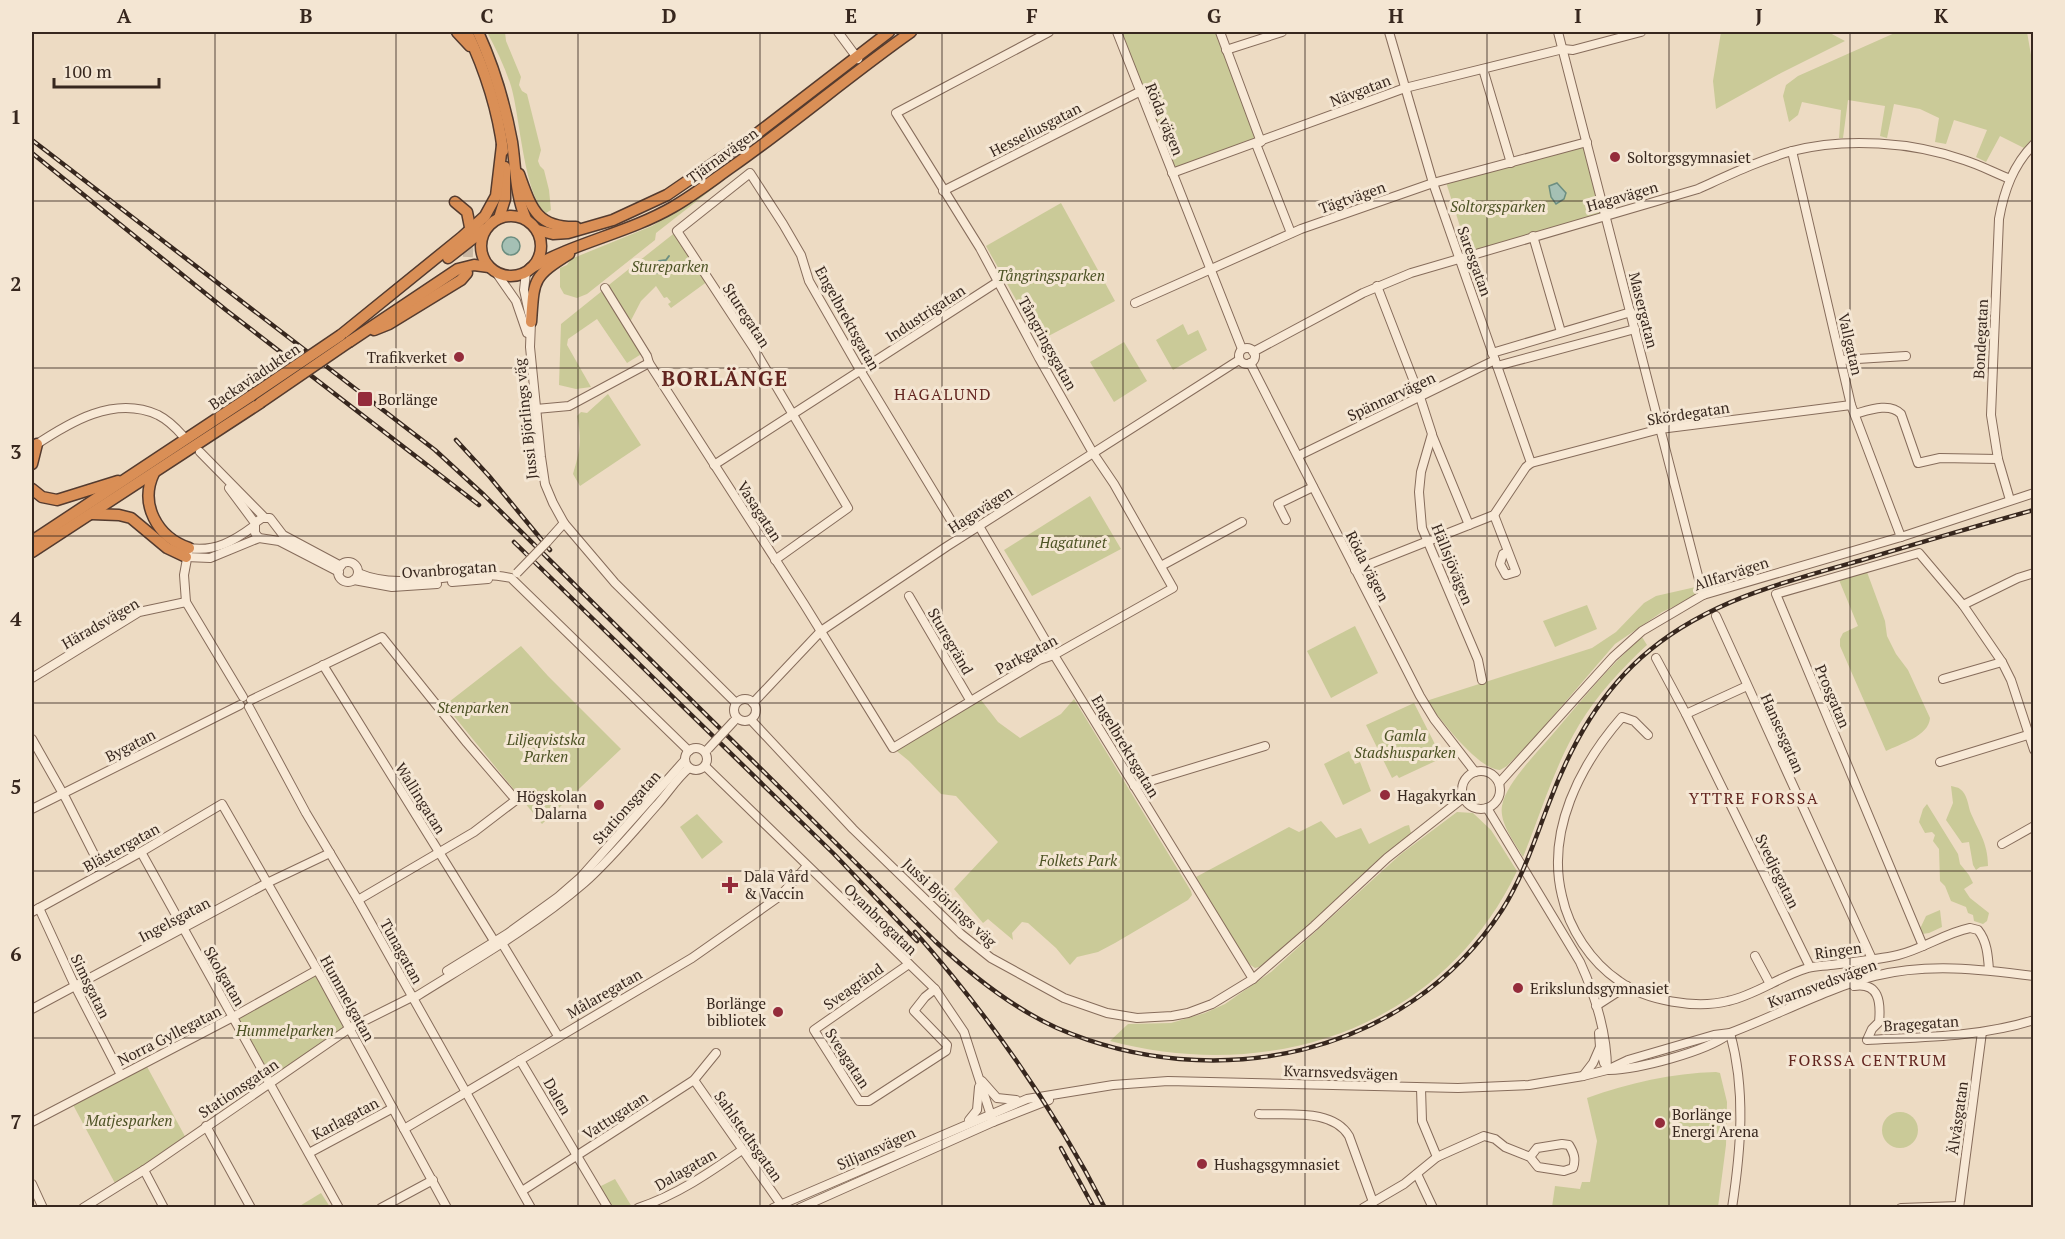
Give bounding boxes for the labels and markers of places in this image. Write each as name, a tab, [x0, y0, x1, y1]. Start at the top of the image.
place label: Soltorgsgymnasiet	[1627, 147, 1751, 167]
marker: Soltorgsgymnasiet	[1608, 150, 1622, 164]
place label: Trafikverket	[367, 347, 447, 367]
marker: Trafikverket	[452, 350, 466, 364]
place label: Borlänge	[378, 389, 438, 409]
marker: Borlänge	[356, 390, 374, 408]
place label: Hagakyrkan	[1397, 785, 1476, 805]
place label: Högskolan Dalarna	[517, 786, 587, 823]
marker: Hagakyrkan	[1378, 788, 1392, 802]
marker: Högskolan Dalarna	[592, 798, 606, 812]
place label: Dala Vård & Vaccin	[744, 866, 809, 903]
marker: Dala Vård & Vaccin	[721, 876, 739, 894]
place label: Erikslundsgymnasiet	[1530, 978, 1670, 998]
marker: Erikslundsgymnasiet	[1511, 981, 1525, 995]
place label: Borlänge bibliotek	[706, 993, 766, 1030]
marker: Borlänge bibliotek	[771, 1005, 785, 1019]
place label: Borlänge Energi Arena	[1672, 1104, 1759, 1141]
marker: Borlänge Energi Arena	[1653, 1116, 1667, 1130]
place label: Hushagsgymnasiet	[1214, 1154, 1340, 1174]
marker: Hushagsgymnasiet	[1195, 1157, 1209, 1171]

